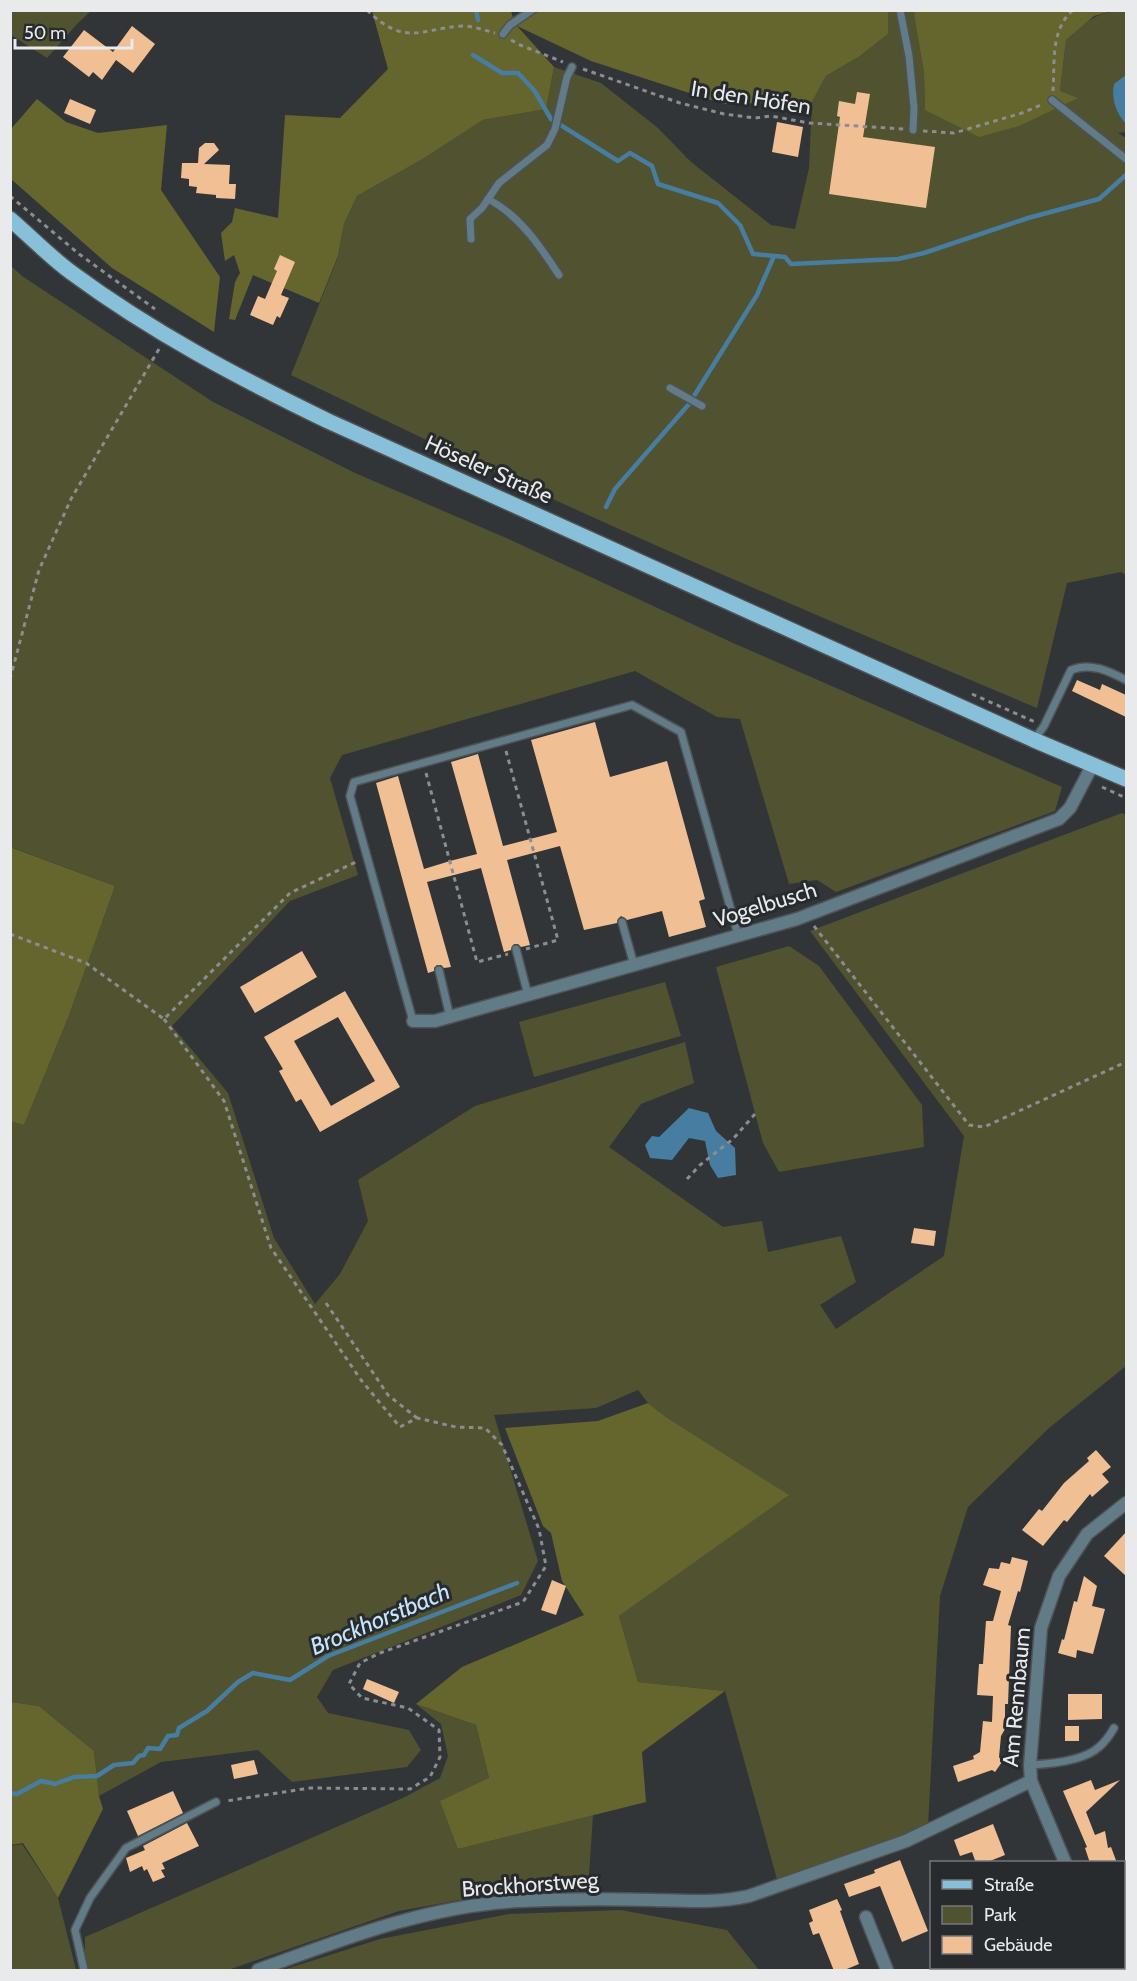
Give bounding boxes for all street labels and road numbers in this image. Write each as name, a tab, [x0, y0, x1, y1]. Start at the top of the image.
street label: In den Höfen	[689, 75, 813, 120]
street label: Höseler Straße	[421, 429, 557, 510]
street label: Vogelbusch	[710, 876, 820, 933]
street label: Am Rennbaum	[997, 1626, 1036, 1768]
street label: Brockhorstweg	[461, 1866, 600, 1903]

